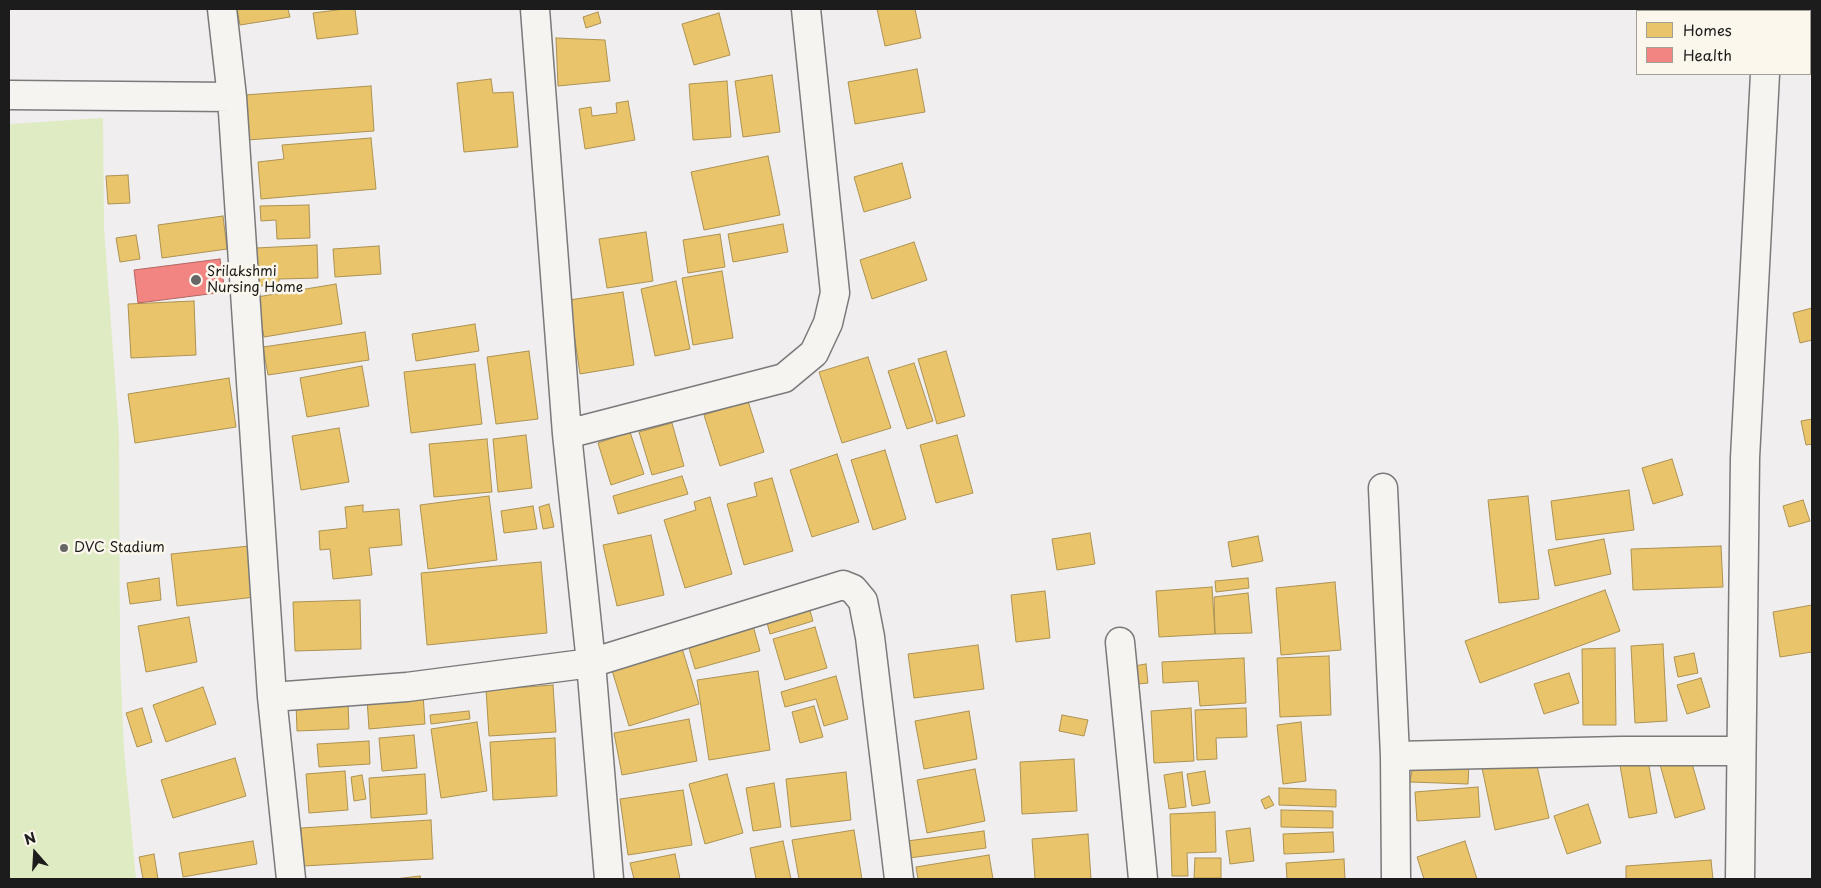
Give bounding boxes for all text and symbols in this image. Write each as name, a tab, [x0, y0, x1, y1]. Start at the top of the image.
legend	[1636, 10, 1811, 75]
text: Homes	[1683, 18, 1732, 41]
text: Health	[1683, 43, 1732, 66]
place label: Srilakshmi Nursing Home	[207, 264, 303, 296]
marker: Srilakshmi Nursing Home	[189, 273, 203, 287]
place label: DVC Stadium	[74, 540, 165, 556]
marker: DVC Stadium	[58, 542, 70, 554]
text: N	[21, 827, 39, 850]
north arrow	[10, 828, 60, 878]

